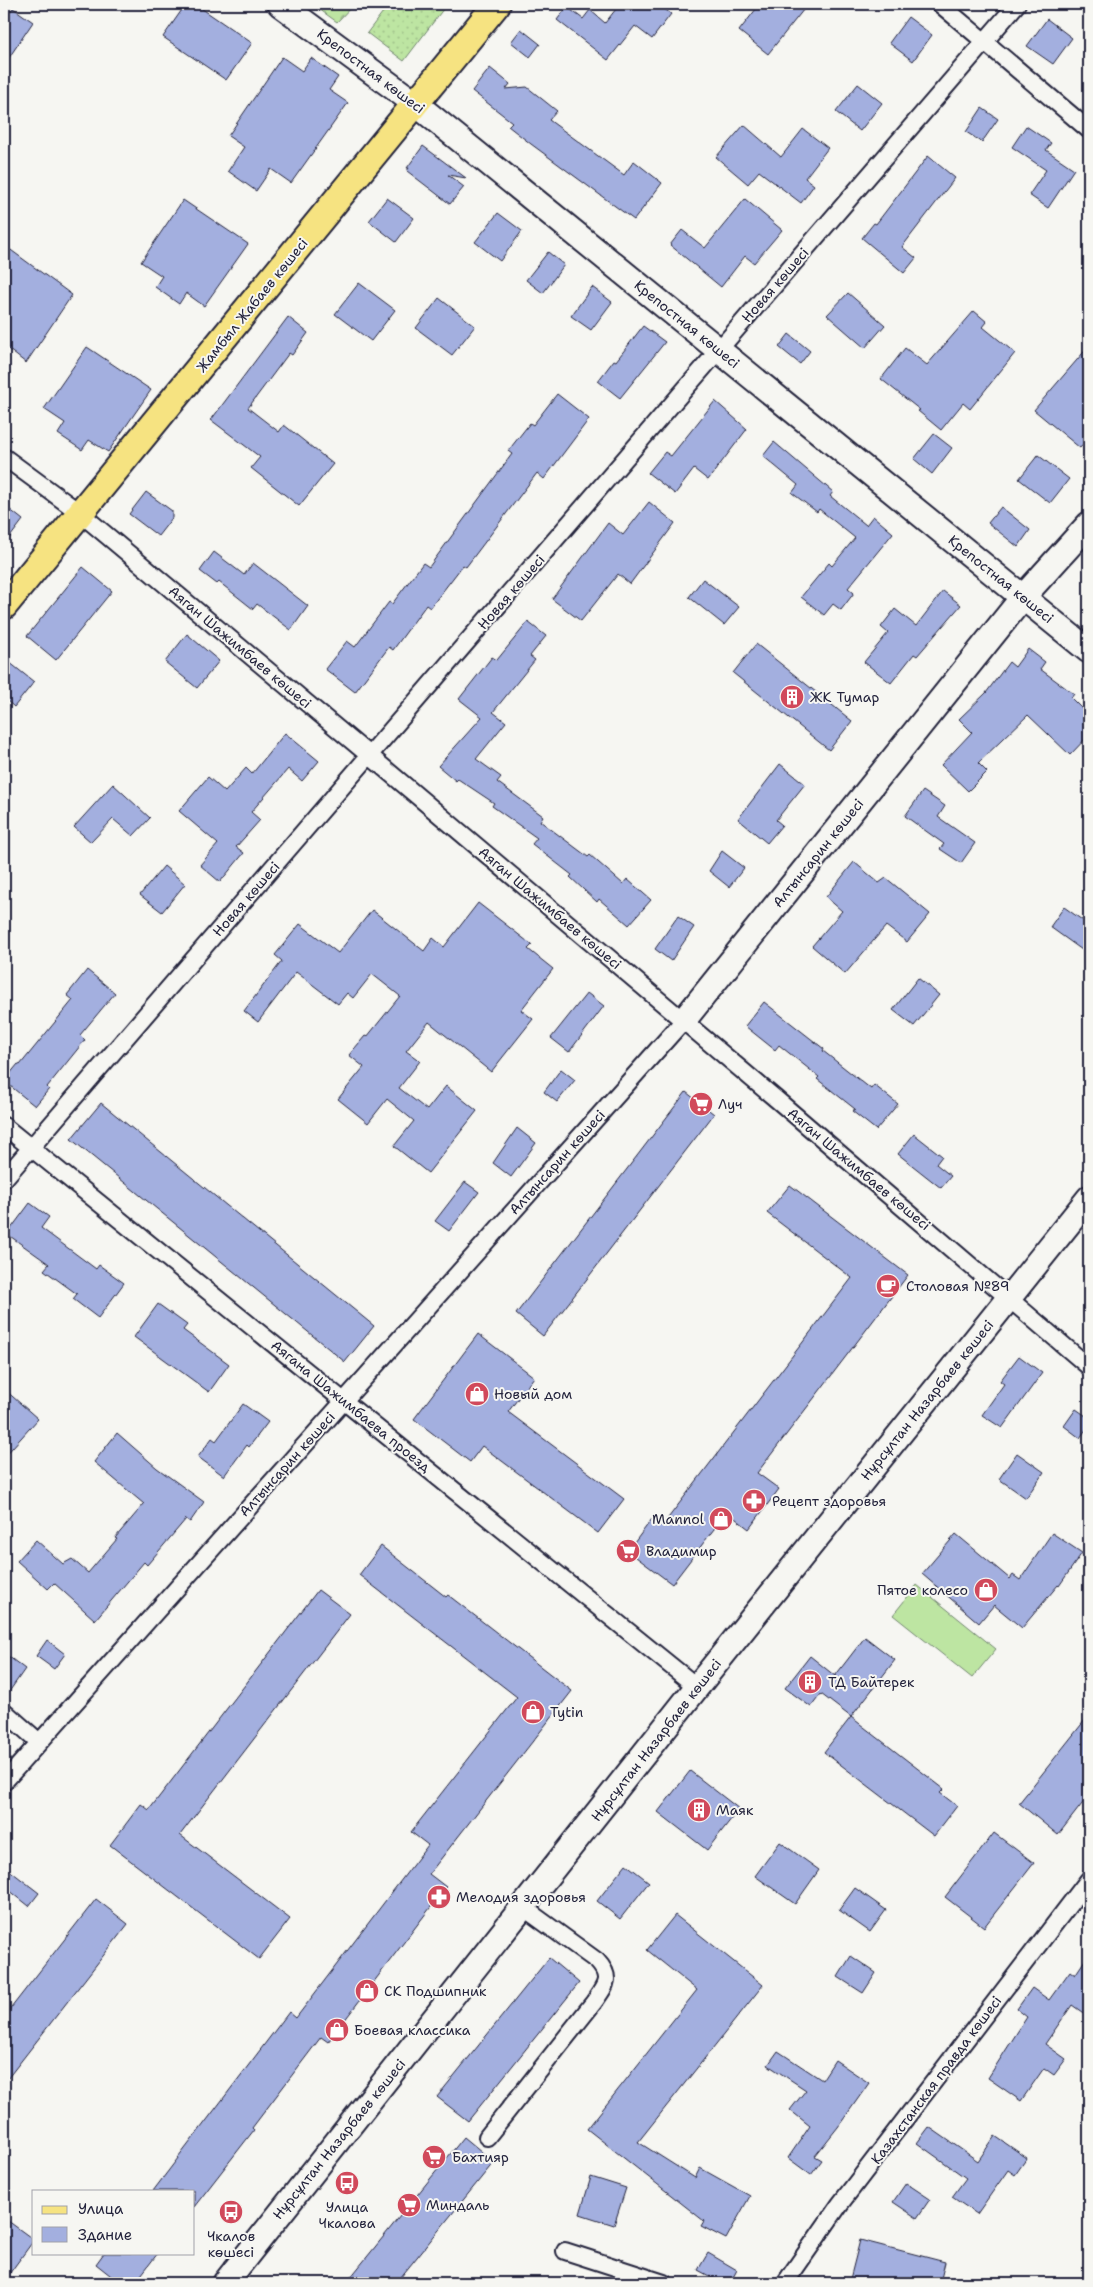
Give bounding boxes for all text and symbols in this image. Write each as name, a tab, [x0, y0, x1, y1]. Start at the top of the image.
street label: Крепостная көшесі	[314, 25, 428, 117]
street label: Жамбыл Жабаев көшесі	[192, 234, 312, 376]
street label: Новая көшесі	[737, 244, 813, 326]
street label: Крепостная көшесі	[631, 276, 743, 372]
street label: Крепостная көшесі	[945, 531, 1057, 627]
street label: Новая көшесі	[473, 551, 549, 633]
street label: Аяган Шажимбаев көшесі	[165, 582, 315, 712]
building icon: ЖК Тумар	[779, 684, 805, 710]
place label: ЖК Тумар	[810, 688, 879, 706]
street label: Алтынсарин көшесі	[769, 795, 867, 911]
street label: Аяган Шажимбаев көшесі	[475, 843, 625, 973]
street label: Новая көшесі	[208, 858, 284, 940]
supermarket icon: Луч	[688, 1091, 714, 1117]
place label: Луч	[718, 1095, 742, 1113]
street label: Аяган Шажимбаев көшесі	[784, 1104, 934, 1234]
street label: Алтынсарин көшесі	[505, 1106, 609, 1218]
cafe icon: Столовая №89	[875, 1273, 901, 1299]
place label: Столовая №89	[906, 1277, 1010, 1295]
street label: Нұрсұлтан Назарбаев көшесі	[857, 1316, 997, 1484]
street label: Аягана Шажимбаева проезд	[268, 1336, 434, 1476]
shop icon: Новый дом	[464, 1381, 490, 1407]
place label: Новый дом	[494, 1385, 572, 1403]
street label: Алтынсарин көшесі	[235, 1408, 339, 1520]
pharmacy icon: Рецепт здоровья	[741, 1488, 767, 1514]
place label: Рецепт здоровья	[772, 1492, 886, 1510]
shop icon: Mannol	[708, 1506, 734, 1532]
place label: Mannol	[652, 1510, 705, 1528]
supermarket icon: Владимир	[615, 1538, 641, 1564]
place label: Владимир	[646, 1542, 717, 1560]
shop icon: Пятое колесо	[973, 1577, 999, 1603]
place label: Пятое колесо	[877, 1581, 968, 1599]
street label: Нұрсұлтан Назарбаев көшесі	[587, 1655, 725, 1825]
building icon: ТД Байтерек	[797, 1669, 823, 1695]
place label: ТД Байтерек	[828, 1673, 915, 1691]
shop icon: Tytin	[520, 1699, 546, 1725]
place label: Tytin	[550, 1703, 584, 1721]
building icon: Маяк	[686, 1797, 712, 1823]
place label: Маяк	[716, 1801, 754, 1819]
pharmacy icon: Мелодия здоровья	[426, 1884, 452, 1910]
place label: Мелодия здоровья	[456, 1888, 586, 1906]
shop icon: СК Подшипник	[354, 1978, 380, 2004]
place label: СК Подшипник	[384, 1982, 487, 2000]
street label: Казахстанская правда көшесі	[867, 1992, 1005, 2168]
shop icon: Боевая классика	[324, 2017, 350, 2043]
place label: Боевая классика	[354, 2021, 471, 2039]
street label: Нұрсұлтан Назарбаев көшесі	[269, 2055, 409, 2223]
supermarket icon: Бахтияр	[421, 2144, 447, 2170]
place label: Бахтияр	[452, 2148, 509, 2166]
bus stop icon: Улица Чкалова	[334, 2170, 360, 2196]
legend	[32, 2190, 195, 2254]
supermarket icon: Миндаль	[396, 2192, 422, 2218]
place label: Миндаль	[426, 2196, 489, 2214]
place label: Улица Чкалова	[319, 2198, 376, 2232]
text: Улица	[78, 2199, 124, 2219]
bus stop icon: Чкалов көшесі	[218, 2199, 244, 2225]
text: Здание	[78, 2225, 132, 2245]
place label: Чкалов көшесі	[207, 2227, 255, 2261]

